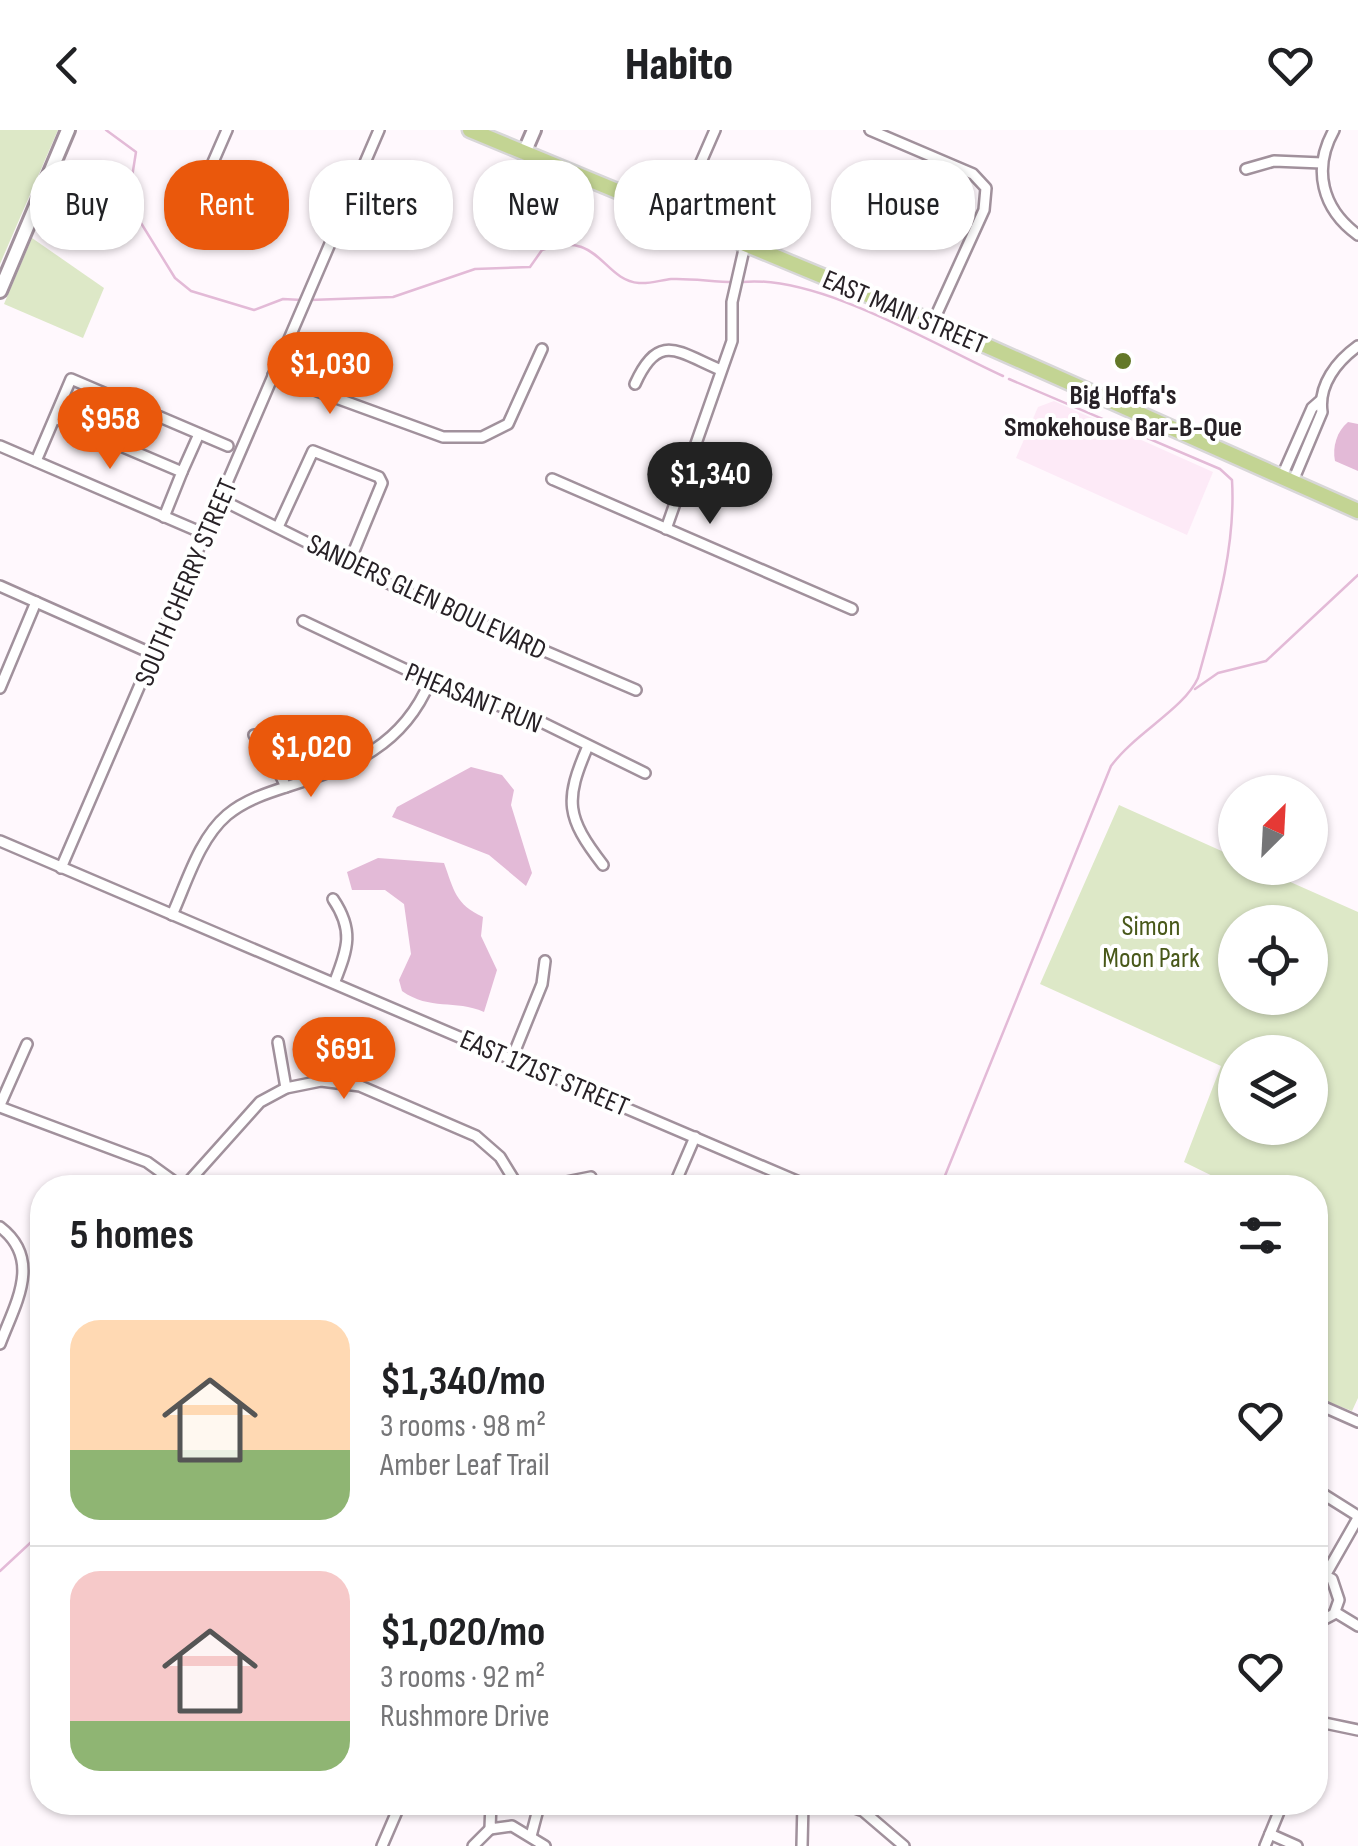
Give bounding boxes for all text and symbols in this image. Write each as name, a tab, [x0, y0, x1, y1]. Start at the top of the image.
icon: back	[40, 38, 95, 93]
text: Habito	[625, 38, 733, 93]
icon: heart	[1263, 38, 1318, 93]
chip: Buy	[30, 160, 144, 250]
chip: Rent	[164, 160, 289, 250]
chip: Filters	[309, 160, 453, 250]
chip: New	[473, 160, 594, 250]
chip: Apartment	[614, 160, 811, 250]
chip: House	[831, 160, 975, 250]
street label: EAST MAIN STREET	[818, 263, 991, 362]
pin: $1,030	[249, 332, 411, 417]
text: $1,030	[289, 345, 371, 384]
marker: Big Hoffa's Smokehouse Bar-B-Que	[1112, 350, 1134, 372]
place label: Big Hoffa's Smokehouse Bar-B-Que	[1004, 379, 1242, 444]
pin: $958	[51, 387, 169, 472]
text: $958	[80, 400, 140, 439]
pin: $1,340	[629, 442, 791, 527]
text: $1,340	[669, 455, 751, 494]
street label: SOUTH CHERRY STREET	[128, 474, 245, 691]
street label: SANDERS GLEN BOULEVARD	[302, 527, 551, 667]
street label: PHEASANT RUN	[400, 656, 547, 741]
pin: $1,020	[230, 715, 392, 800]
text: $1,020	[270, 728, 352, 767]
north arrow	[1218, 775, 1328, 885]
map controls	[1218, 775, 1328, 1145]
button: locate	[1218, 905, 1328, 1015]
park label: Simon Moon Park	[1102, 910, 1200, 975]
pin: $691	[285, 1017, 403, 1102]
street label: EAST 171ST STREET	[455, 1023, 634, 1124]
text: $691	[314, 1030, 374, 1069]
button: layers	[1218, 1035, 1328, 1145]
icon: filters	[1233, 1208, 1288, 1263]
text: 5 homes	[70, 1210, 194, 1261]
text: $1,340/mo	[380, 1356, 546, 1407]
icon: home	[150, 1360, 270, 1480]
icon: heart	[1233, 1393, 1288, 1448]
text: 3 rooms · 98 m²	[380, 1407, 546, 1446]
text: Amber Leaf Trail	[380, 1446, 550, 1485]
text: $1,020/mo	[380, 1607, 545, 1658]
icon: home	[150, 1611, 270, 1731]
icon: heart	[1233, 1644, 1288, 1699]
text: 3 rooms · 92 m²	[380, 1658, 545, 1697]
text: Rushmore Drive	[380, 1697, 550, 1736]

